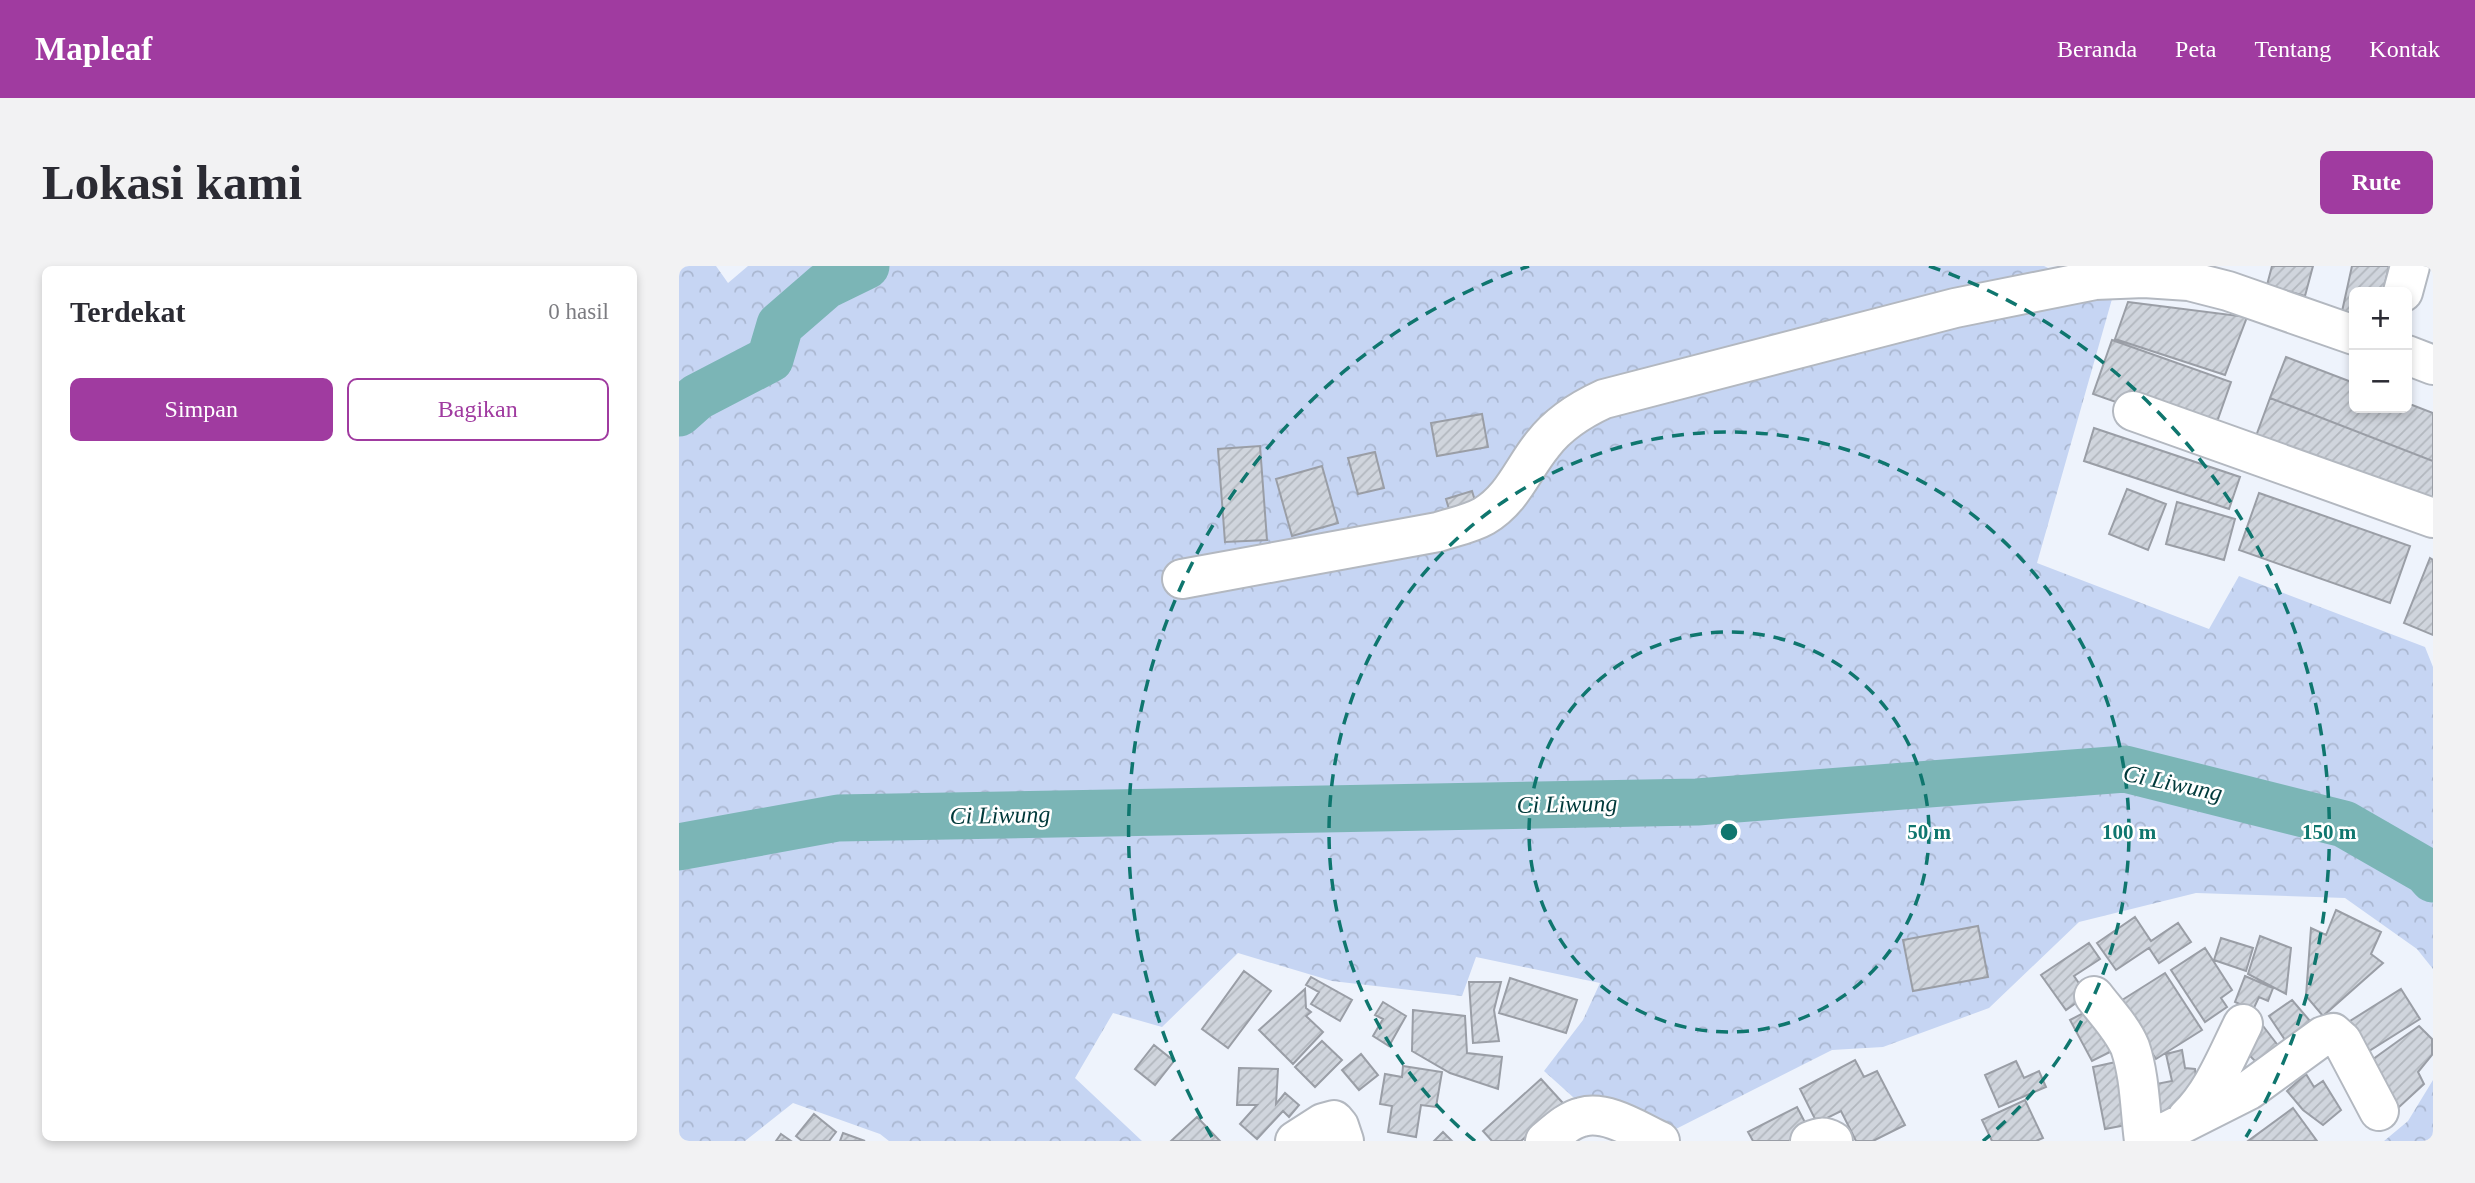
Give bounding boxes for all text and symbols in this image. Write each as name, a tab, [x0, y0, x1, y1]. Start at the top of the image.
text: Mapleaf	[35, 31, 152, 67]
text: Beranda	[2057, 36, 2137, 62]
text: Peta	[2175, 36, 2216, 62]
text: Tentang	[2254, 36, 2331, 62]
text: Kontak	[2369, 36, 2440, 62]
button: Rute	[2320, 151, 2433, 214]
text: Lokasi kami	[42, 155, 302, 210]
map controls	[2349, 287, 2412, 413]
button: +	[2349, 287, 2412, 350]
text: Terdekat	[70, 295, 186, 328]
text: 0 hasil	[548, 299, 609, 324]
button: −	[2349, 350, 2412, 413]
button: Simpan	[70, 378, 333, 441]
button: Bagikan	[347, 378, 609, 441]
water label: Ci Liwung	[2121, 760, 2225, 806]
water label: Ci Liwung	[1516, 790, 1618, 818]
water label: Ci Liwung	[949, 801, 1051, 829]
centre of rings	[1717, 820, 1741, 844]
text: 50 m	[1907, 820, 1951, 844]
text: 100 m	[2102, 820, 2157, 844]
text: 150 m	[2302, 820, 2357, 844]

